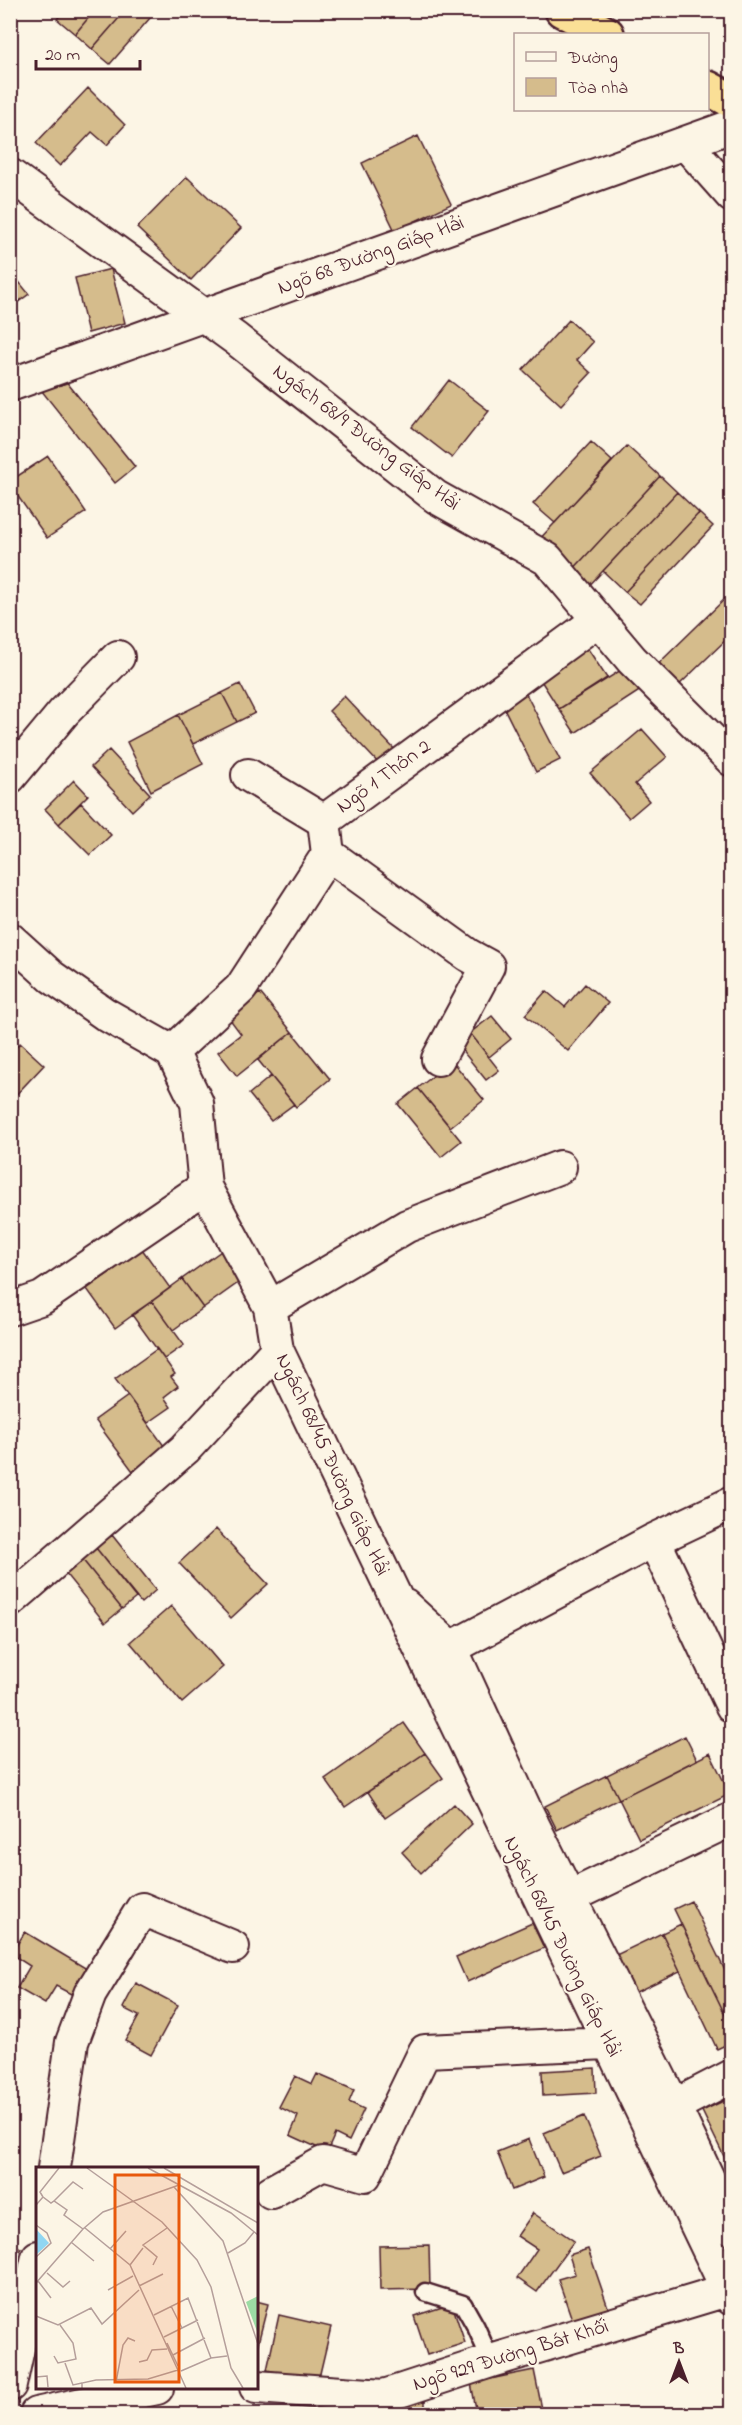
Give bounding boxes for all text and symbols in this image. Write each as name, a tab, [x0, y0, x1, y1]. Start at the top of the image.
scale bar	[36, 33, 140, 71]
legend	[514, 33, 709, 111]
text: 20 m	[45, 43, 80, 69]
text: Đường	[567, 46, 618, 73]
text: Tòa nhà	[568, 76, 628, 102]
street label: Ngõ 68 Đường Giáp Hải	[274, 208, 469, 306]
street label: Ngách 68/9 Đường Giáp Hải	[265, 357, 466, 520]
street label: Ngõ 1 Thôn 2	[330, 732, 439, 823]
street label: Ngách 68/45 Đường Giáp Hải	[265, 1349, 397, 1582]
street label: Ngách 68/45 Đường Giáp Hải	[494, 1831, 629, 2063]
inset map	[36, 2167, 258, 2389]
street label: Ngõ 929 Đường Bát Khối	[409, 2312, 613, 2402]
north arrow	[649, 2332, 709, 2392]
text: B	[673, 2337, 685, 2361]

